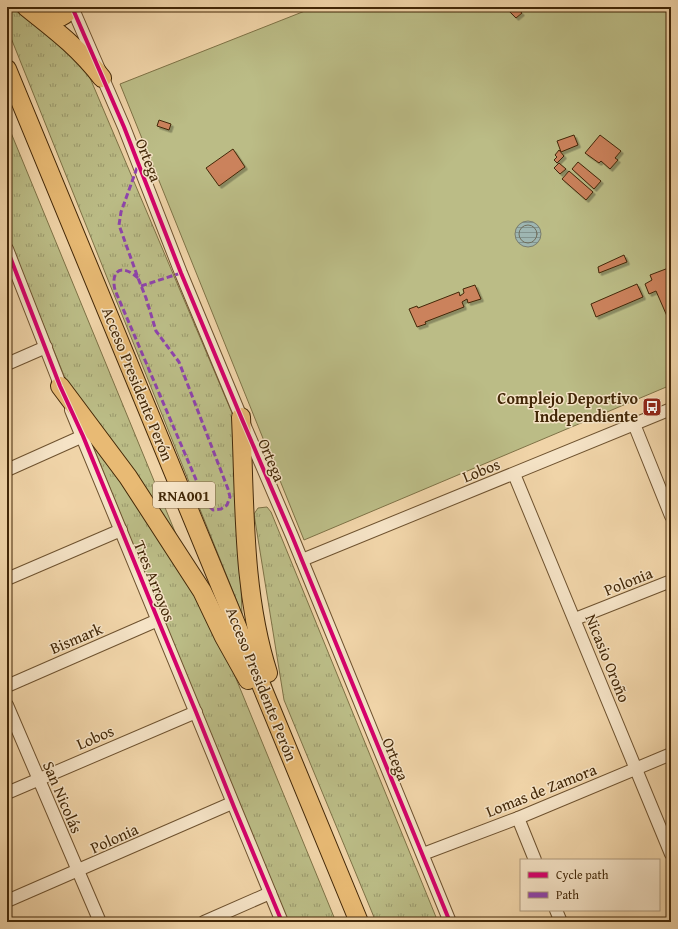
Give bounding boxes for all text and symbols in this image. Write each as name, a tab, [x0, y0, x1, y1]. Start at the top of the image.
street label: Ortega	[130, 135, 168, 186]
street label: Acceso Presidente Perón	[96, 303, 180, 465]
place label: Complejo Deportivo Independiente	[497, 386, 638, 428]
bus stop icon: Complejo Deportivo Independiente	[641, 396, 663, 418]
street label: Ortega	[252, 435, 292, 486]
street label: Lobos	[459, 452, 503, 488]
road number: RNA001	[153, 482, 215, 508]
street label: Tres Arroyos	[128, 537, 182, 625]
street label: Polonia	[600, 560, 656, 602]
street label: Acceso Presidente Perón	[220, 603, 304, 765]
street label: Nicasio Oroño	[579, 610, 637, 706]
street label: Bismark	[46, 616, 107, 660]
street label: Lobos	[72, 718, 118, 756]
street label: Ortega	[376, 734, 416, 785]
street label: San Nicolás	[37, 757, 89, 837]
street label: Lomas de Zamora	[482, 757, 600, 823]
street label: Polonia	[86, 817, 142, 859]
legend	[520, 859, 660, 911]
text: Cycle path	[556, 866, 609, 883]
text: Path	[556, 886, 579, 903]

